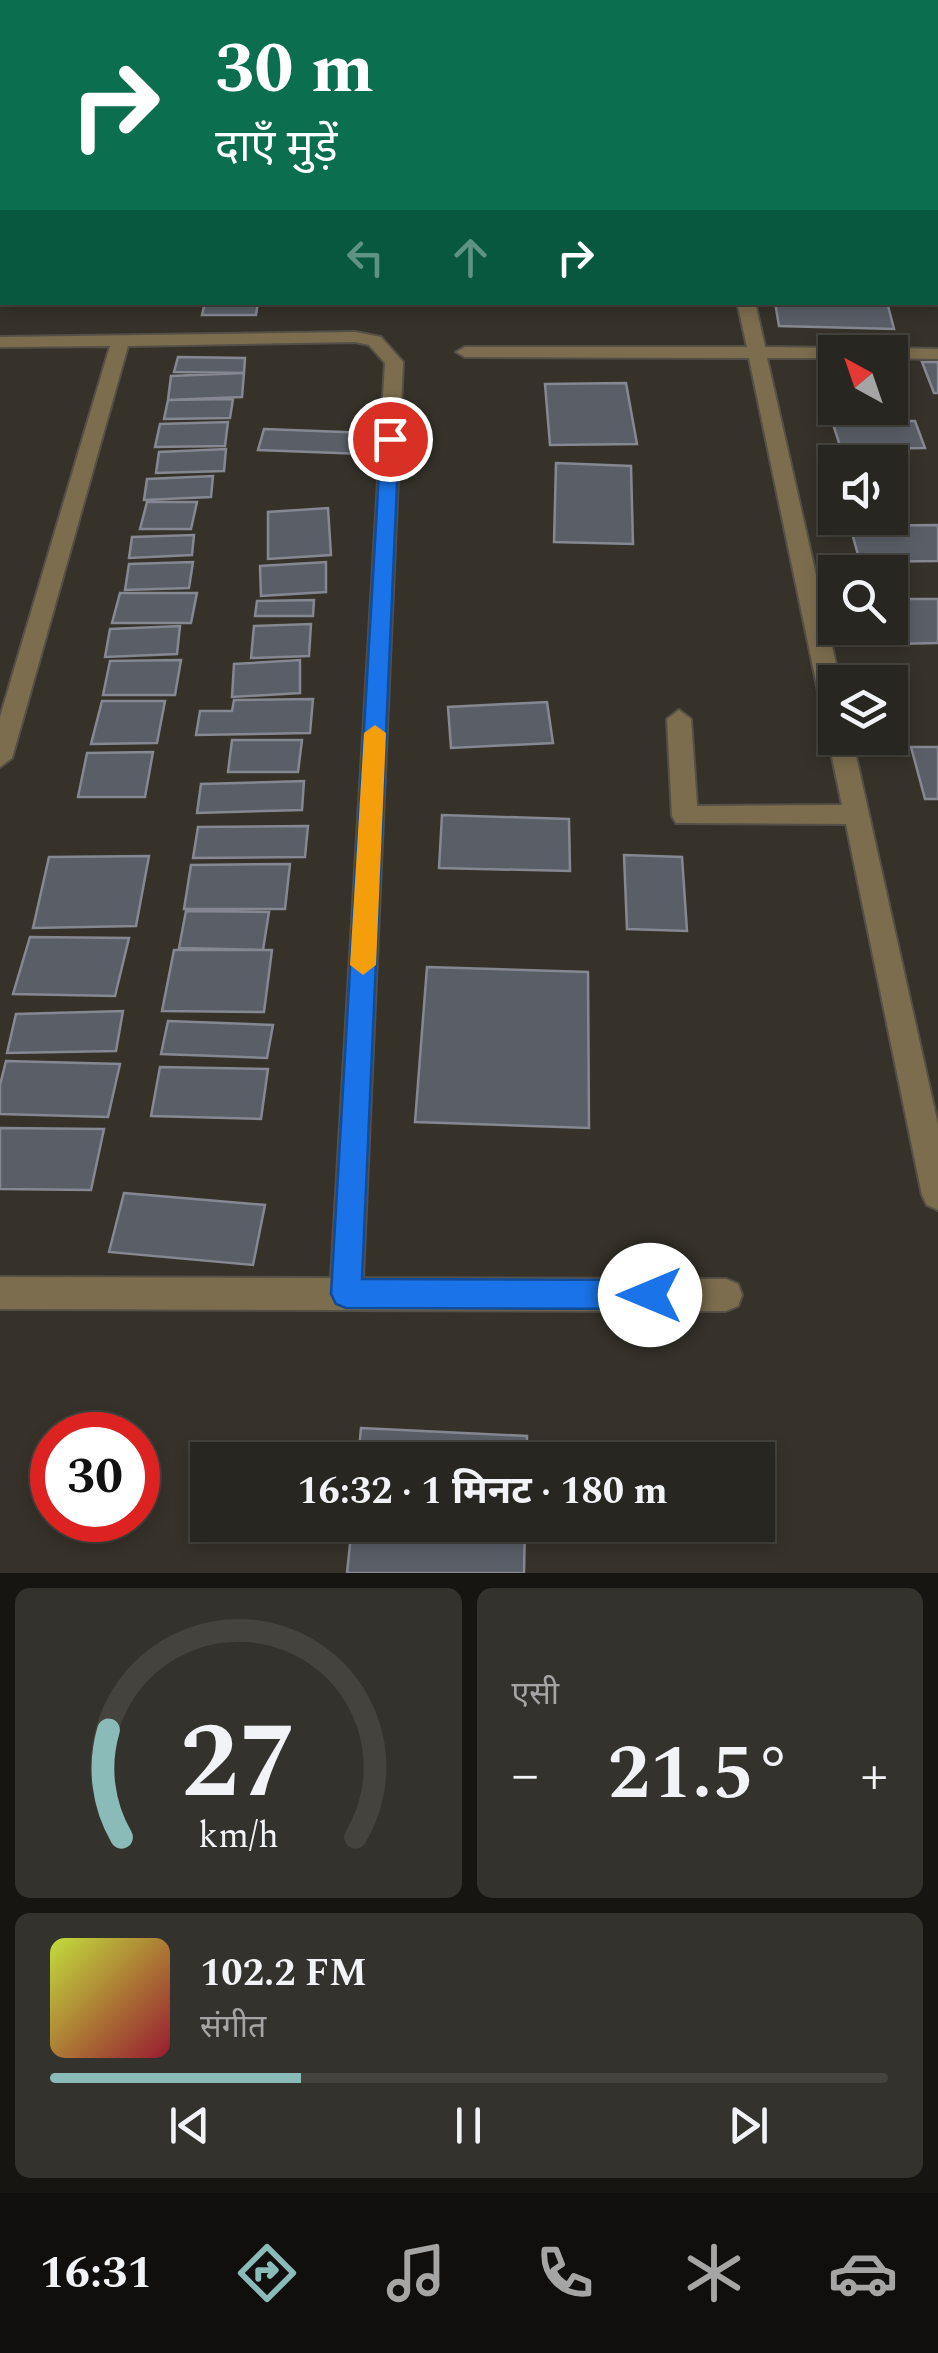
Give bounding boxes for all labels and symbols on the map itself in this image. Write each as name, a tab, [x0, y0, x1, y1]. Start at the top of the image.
north arrow	[818, 335, 908, 425]
pin	[348, 397, 433, 482]
position arrow	[598, 1243, 702, 1347]
speed limit sign: 30	[30, 1412, 160, 1542]

